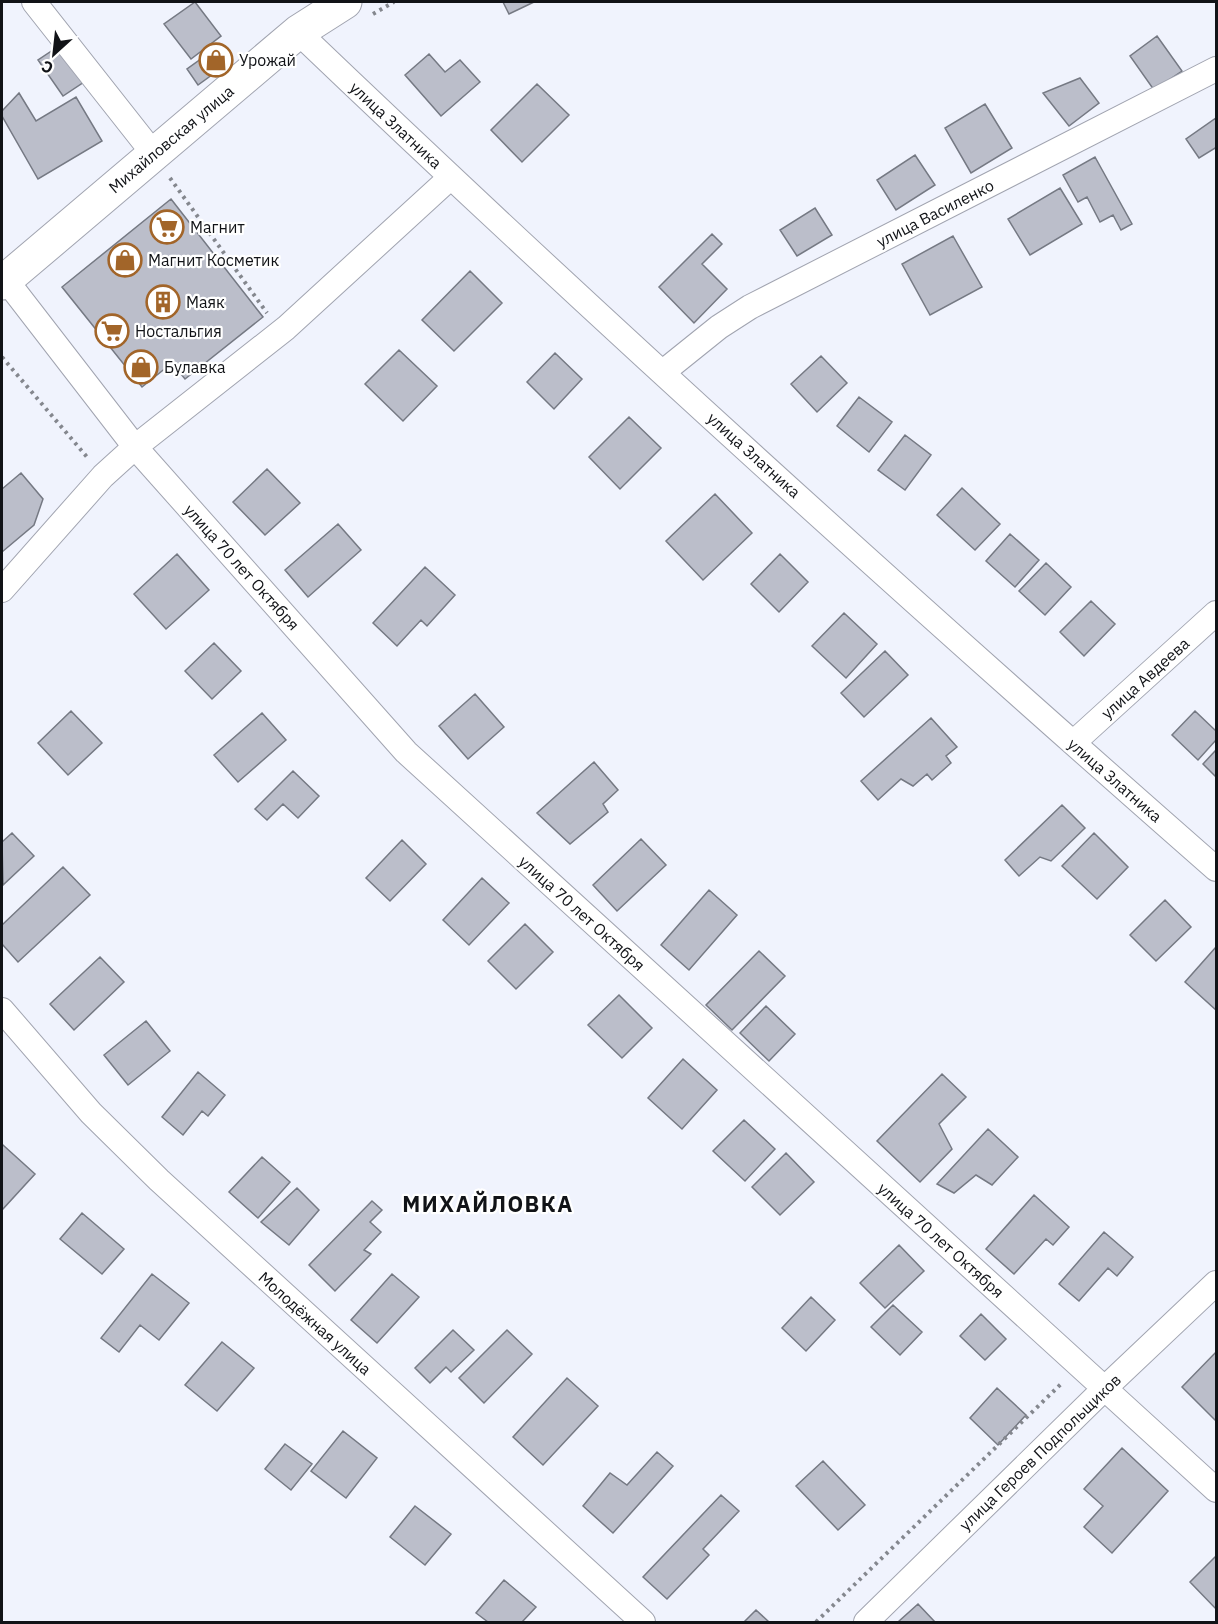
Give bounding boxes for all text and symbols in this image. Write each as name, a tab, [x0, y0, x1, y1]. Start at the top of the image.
north arrow	[24, 24, 84, 84]
shop icon: Урожай	[198, 42, 234, 78]
place label: Урожай	[239, 50, 296, 70]
text: С	[38, 56, 56, 79]
street label: улица Златника	[346, 77, 446, 173]
street label: Михайловская улица	[104, 81, 238, 197]
street label: улица Василенко	[873, 175, 997, 251]
supermarket icon: Магнит	[149, 209, 185, 245]
place label: Магнит	[190, 217, 245, 237]
shop icon: Магнит Косметик	[107, 242, 143, 278]
place label: Магнит Косметик	[148, 250, 280, 270]
building icon: Маяк	[145, 284, 181, 320]
place label: Маяк	[186, 292, 225, 312]
supermarket icon: Ностальгия	[94, 313, 130, 349]
place label: Ностальгия	[135, 321, 222, 341]
shop icon: Булавка	[123, 349, 159, 385]
place label: Булавка	[164, 357, 226, 377]
street label: улица Златника	[703, 408, 805, 502]
street label: улица 70 лет Октября	[180, 500, 304, 634]
street label: улица Авдеева	[1097, 633, 1194, 723]
street label: улица Златника	[1064, 734, 1167, 827]
street label: улица 70 лет Октября	[515, 851, 649, 975]
street label: улица 70 лет Октября	[874, 1178, 1008, 1302]
district label: МИХАЙЛОВКА	[402, 1189, 574, 1218]
street label: Молодёжная улица	[254, 1267, 376, 1379]
street label: улица Героев Подпольщиков	[955, 1369, 1125, 1535]

